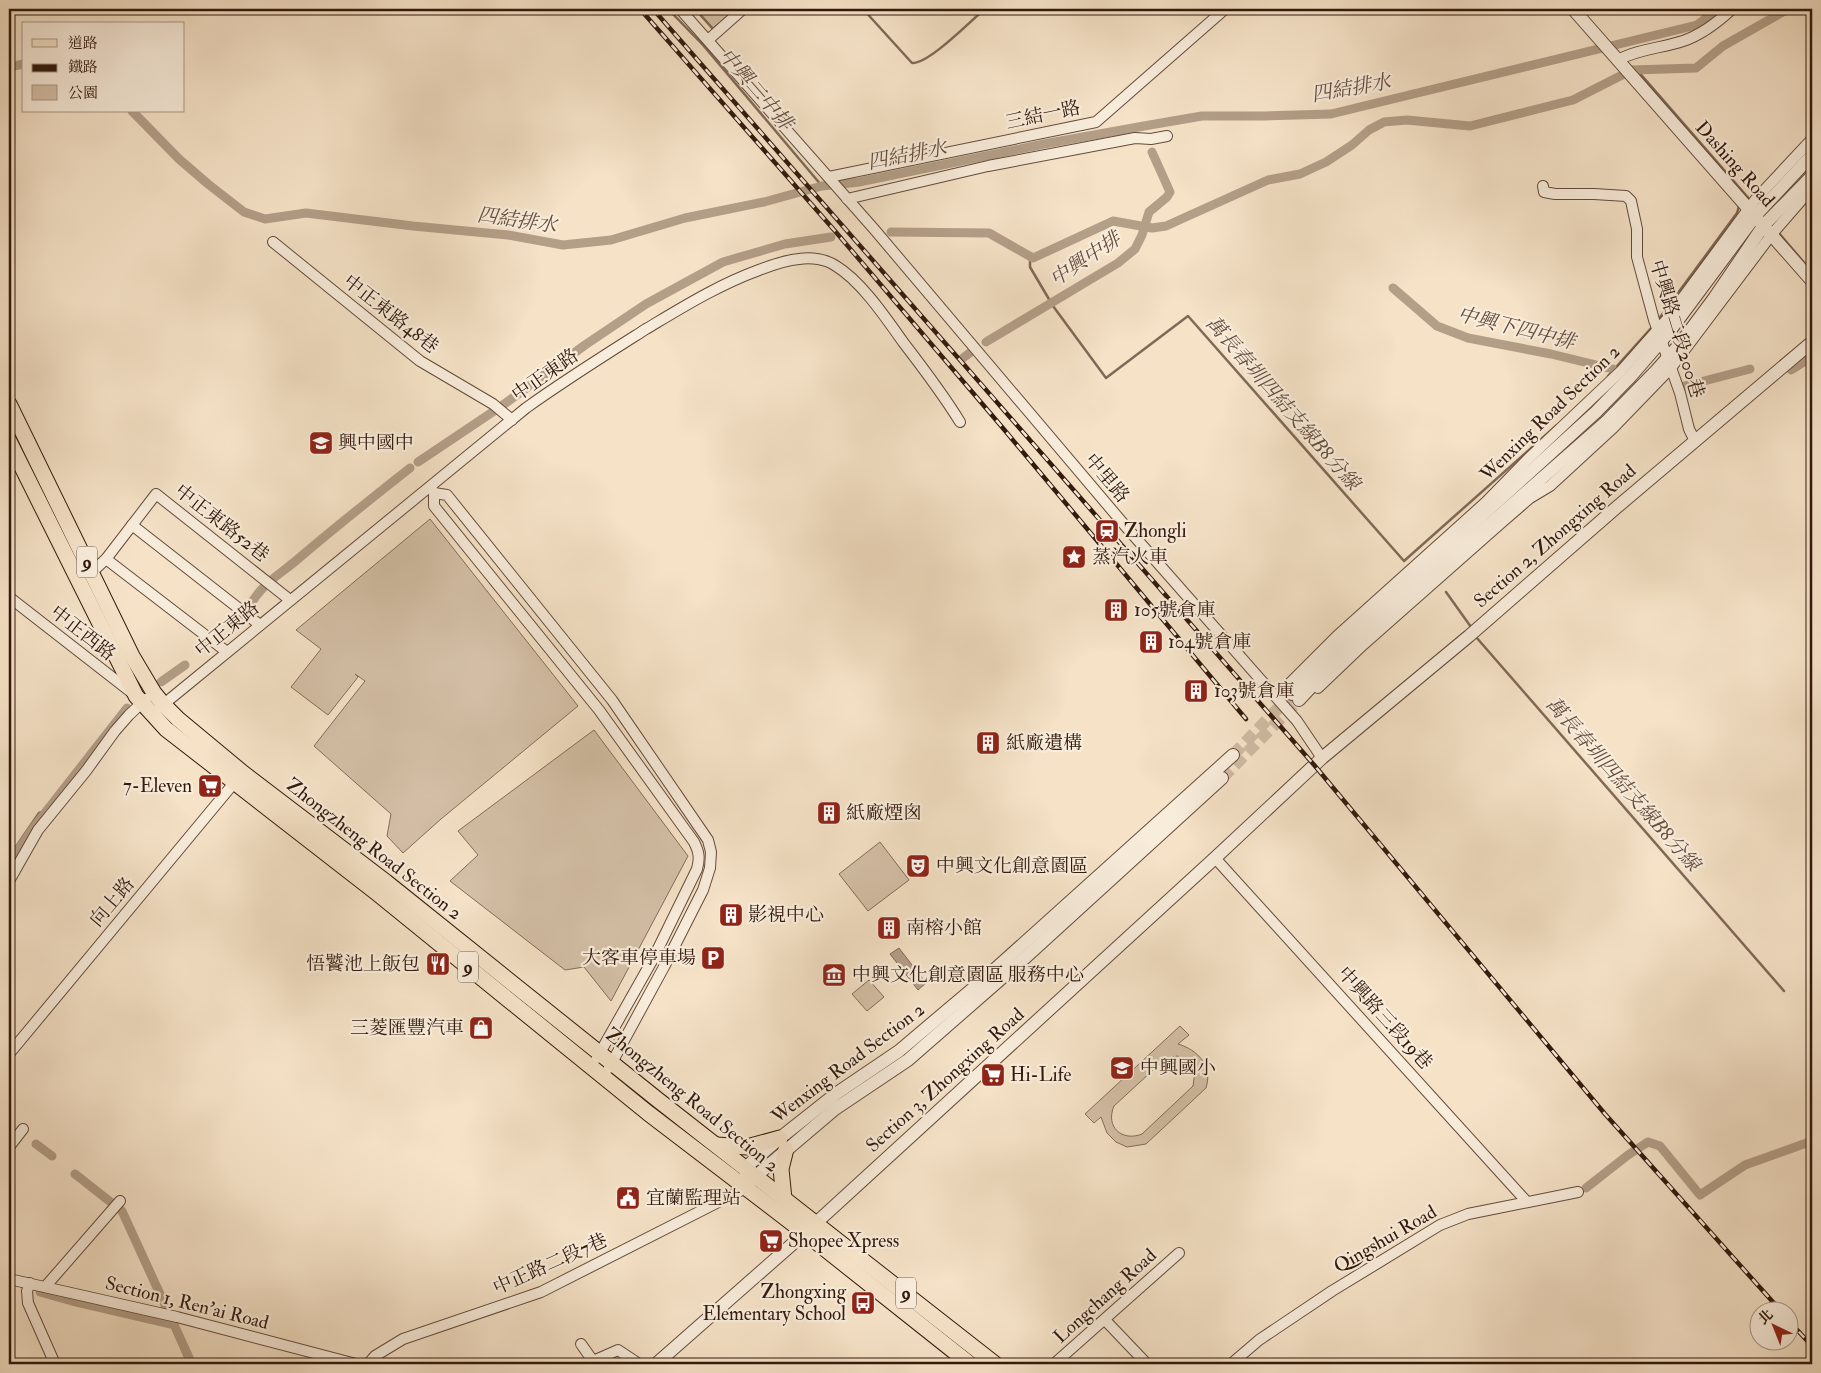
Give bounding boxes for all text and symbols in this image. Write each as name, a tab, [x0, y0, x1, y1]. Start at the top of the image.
legend	[22, 22, 185, 112]
text: 道路	[68, 34, 98, 53]
water label: 中興二中排	[714, 43, 800, 137]
text: 鐵路	[68, 58, 98, 77]
water label: 四結排水	[1309, 68, 1395, 107]
text: 公園	[68, 84, 98, 103]
street label: 三結一路	[1003, 95, 1083, 135]
street label: Dashing Road	[1690, 116, 1780, 212]
water label: 四結排水	[865, 135, 951, 175]
water label: 四結排水	[476, 202, 560, 238]
water label: 中興中排	[1045, 225, 1128, 292]
street label: 中興路二段200巷	[1645, 257, 1709, 401]
street label: 中正東路48巷	[339, 269, 443, 359]
water label: 中興下四中排	[1455, 301, 1580, 355]
water label: 萬長春圳四結支線B8分線	[1200, 311, 1367, 497]
street label: Wenxing Road Section 2	[1474, 340, 1625, 487]
street label: 中正東路	[507, 343, 583, 407]
school or university icon: 興中國中	[308, 430, 334, 456]
place label: 興中國中	[338, 431, 414, 455]
street label: 中里路	[1079, 448, 1135, 508]
street label: Section 2, Zhongxing Road	[1469, 459, 1642, 613]
street label: 中正東路52巷	[170, 479, 274, 567]
station icon: Zhongli	[1094, 518, 1120, 544]
place label: Zhongli	[1124, 519, 1186, 543]
place icon: 蒸汽火車	[1061, 544, 1087, 570]
place label: 蒸汽火車	[1092, 545, 1168, 569]
road number: 9	[77, 546, 97, 578]
street label: 中正東路	[190, 596, 264, 662]
building icon: 105號倉庫	[1103, 597, 1129, 623]
place label: 105號倉庫	[1134, 598, 1216, 622]
street label: 中正西路	[46, 600, 120, 666]
building icon: 104號倉庫	[1138, 629, 1164, 655]
place label: 104號倉庫	[1168, 630, 1252, 654]
building icon: 103號倉庫	[1183, 678, 1209, 704]
place label: 103號倉庫	[1214, 679, 1295, 703]
water label: 萬長春圳四結支線B8分線	[1540, 692, 1707, 878]
building icon: 紙廠遺構	[975, 730, 1001, 756]
place label: 紙廠遺構	[1006, 731, 1082, 755]
supermarket icon: 7-Eleven	[197, 773, 223, 799]
street label: Zhongzheng Road Section 2	[281, 773, 467, 925]
place label: 7-Eleven	[123, 774, 192, 798]
building icon: 紙廠煙囪	[816, 800, 842, 826]
place label: 紙廠煙囪	[846, 801, 922, 825]
theatre icon: 中興文化創意園區	[905, 853, 931, 879]
place label: 中興文化創意園區	[936, 854, 1088, 878]
street label: 向上路	[84, 872, 140, 932]
building icon: 影視中心	[718, 902, 744, 928]
place label: 影視中心	[748, 903, 824, 927]
building icon: 南榕小館	[876, 915, 902, 941]
place label: 南榕小館	[906, 916, 982, 940]
parking icon: 大客車停車場	[700, 945, 726, 971]
place label: 大客車停車場	[582, 946, 696, 970]
restaurant icon: 悟饕池上飯包	[425, 951, 451, 977]
place label: 悟饕池上飯包	[306, 952, 420, 976]
road number: 9	[458, 952, 478, 982]
street label: 中興路三段19巷	[1332, 961, 1438, 1075]
museum icon: 中興文化創意園區 服務中心	[821, 962, 847, 988]
place label: 中興文化創意園區 服務中心	[852, 963, 1084, 987]
street label: Wenxing Road Section 2	[766, 998, 929, 1129]
street label: Section 3, Zhongxing Road	[861, 1002, 1030, 1157]
shop icon: 三菱匯豐汽車	[468, 1015, 494, 1041]
place label: 三菱匯豐汽車	[350, 1016, 464, 1040]
street label: Zhongzheng Road Section 2	[600, 1023, 784, 1177]
school or university icon: 中興國小	[1109, 1055, 1135, 1081]
place label: 中興國小	[1140, 1056, 1216, 1080]
supermarket icon: Hi-Life	[980, 1062, 1006, 1088]
place label: Hi-Life	[1010, 1063, 1072, 1087]
public building icon: 宜蘭監理站	[615, 1185, 641, 1211]
place label: 宜蘭監理站	[646, 1186, 741, 1210]
street label: Qingshui Road	[1329, 1200, 1441, 1278]
street label: 中正路二段7巷	[489, 1228, 611, 1300]
supermarket icon: Shopee Xpress	[758, 1228, 784, 1254]
place label: Shopee Xpress	[788, 1229, 899, 1254]
street label: Longchang Road	[1048, 1243, 1162, 1349]
street label: Section 1, Ren'ai Road	[103, 1271, 272, 1335]
road number: 9	[896, 1278, 916, 1309]
place label: Zhongxing Elementary School	[703, 1280, 847, 1326]
bus stop icon: Zhongxing Elementary School	[850, 1290, 876, 1316]
north arrow	[1748, 1300, 1798, 1350]
text: 北	[1755, 1306, 1776, 1328]

